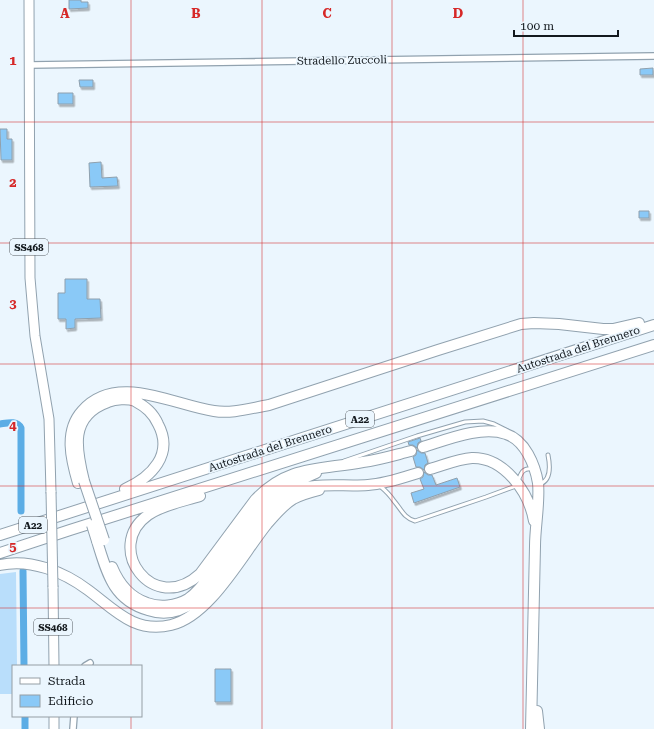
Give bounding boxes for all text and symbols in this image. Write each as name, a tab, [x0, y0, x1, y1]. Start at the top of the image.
text: A	[60, 6, 70, 21]
text: B	[191, 6, 201, 21]
text: C	[322, 6, 332, 21]
text: D	[453, 6, 463, 21]
scale bar	[514, 12, 618, 38]
text: 100 m	[520, 19, 554, 33]
text: 1	[9, 53, 17, 68]
street label: Stradello Zuccoli	[297, 53, 388, 68]
text: 2	[9, 175, 17, 190]
road number: SS468	[10, 239, 48, 255]
text: 3	[9, 296, 17, 311]
street label: Autostrada del Brennero	[515, 323, 642, 376]
road number: A22	[346, 411, 374, 427]
text: 4	[9, 418, 17, 433]
street label: Autostrada del Brennero	[207, 422, 334, 475]
road number: A22	[19, 517, 47, 533]
text: 5	[9, 539, 17, 554]
road number: SS468	[34, 619, 72, 635]
legend	[12, 665, 142, 717]
text: Strada	[48, 674, 86, 688]
text: Edificio	[48, 694, 93, 708]

